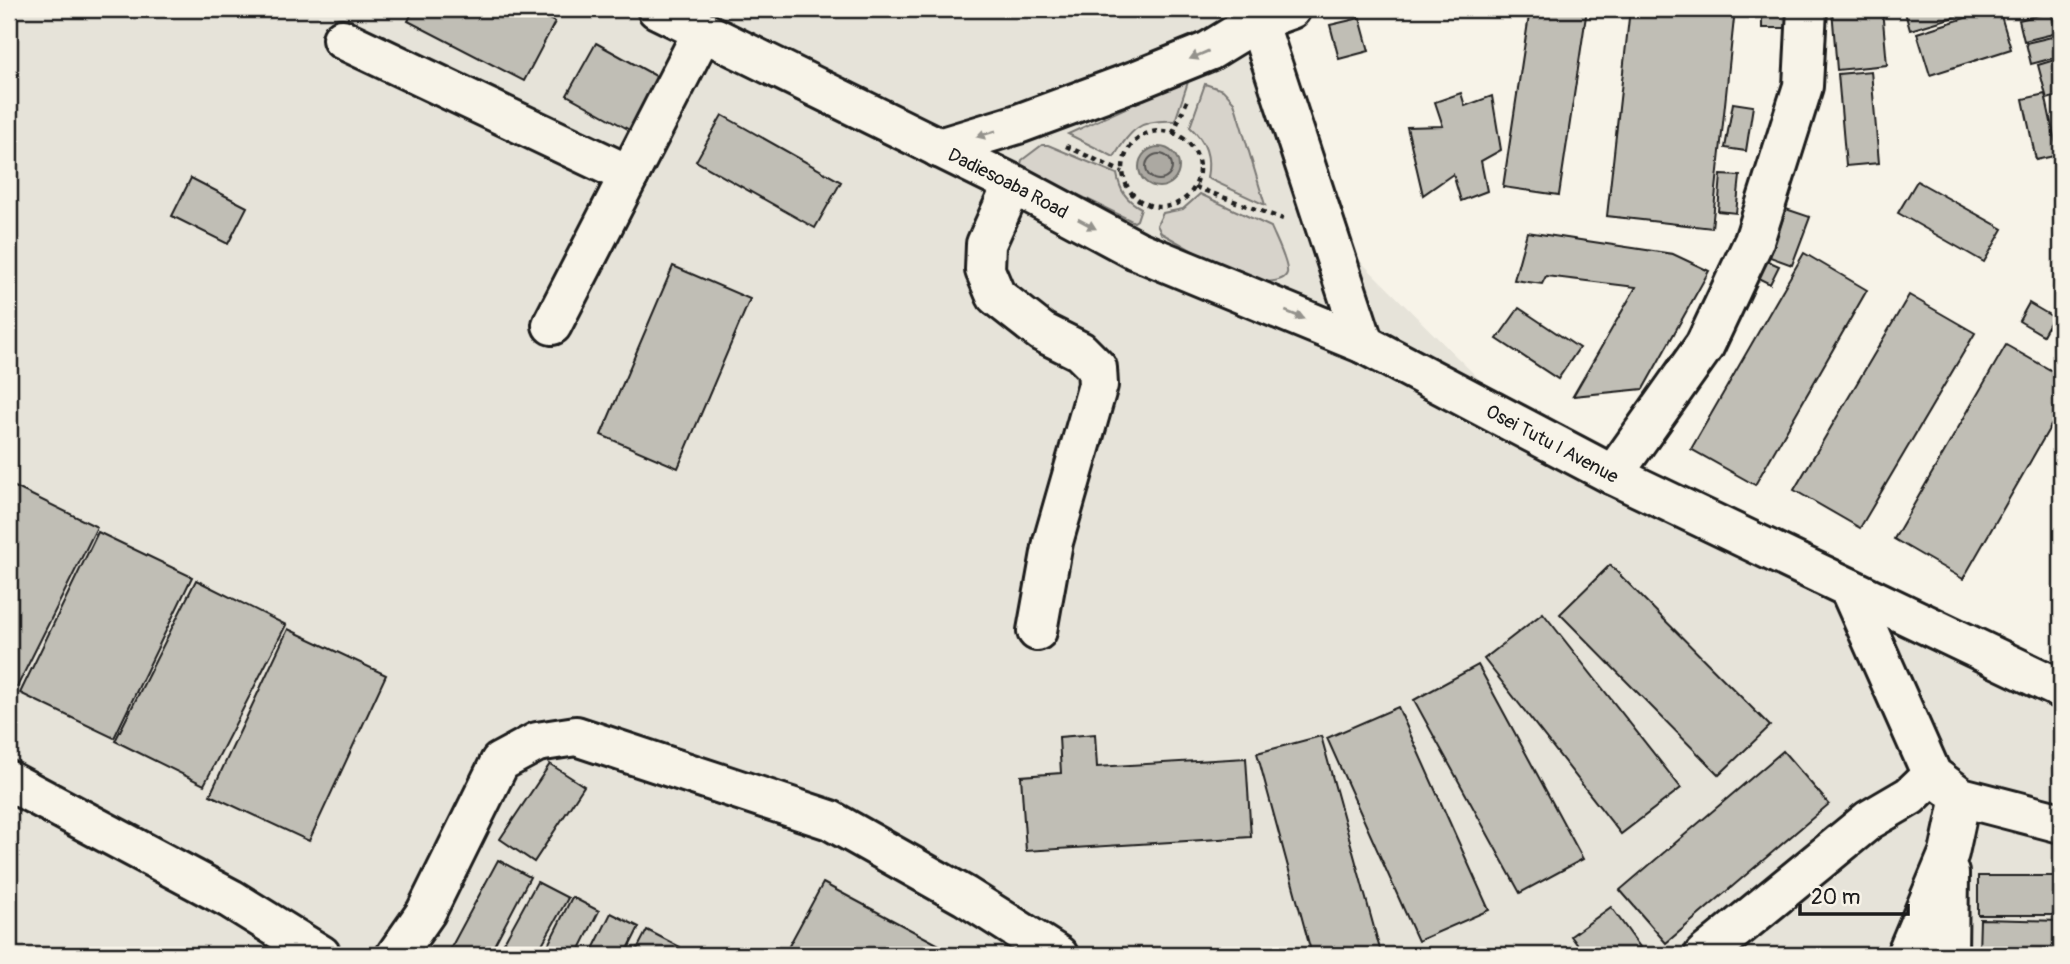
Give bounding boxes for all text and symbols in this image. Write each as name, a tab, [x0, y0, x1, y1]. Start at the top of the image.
one-way arrow	[1188, 49, 1209, 60]
one-way arrow	[976, 130, 997, 140]
street label: Dadiesoaba Road	[944, 143, 1072, 224]
one-way arrow	[1077, 218, 1097, 229]
one-way arrow	[1285, 310, 1306, 321]
street label: Osei Tutu I Avenue	[1482, 399, 1623, 489]
scale bar	[1800, 873, 1909, 917]
text: 20 m	[1811, 884, 1860, 911]

